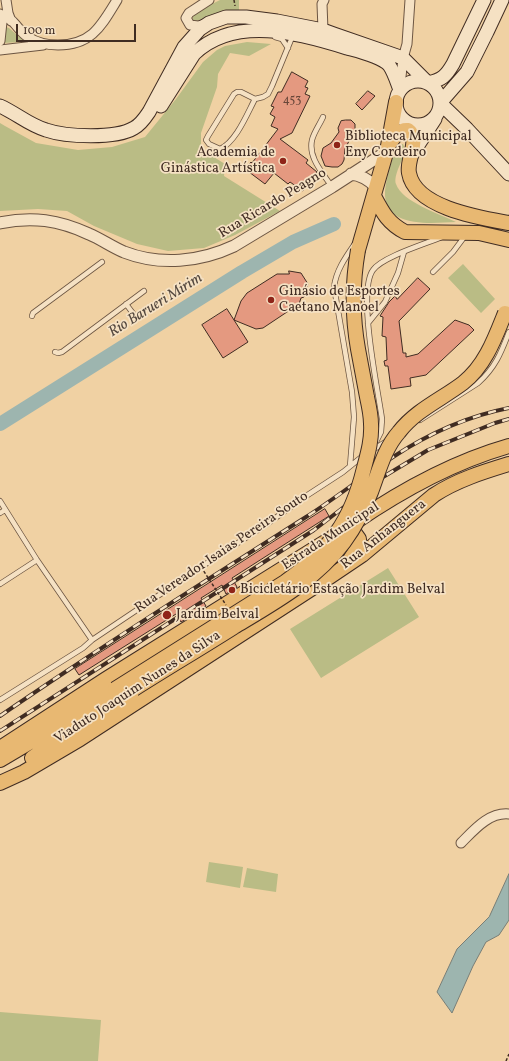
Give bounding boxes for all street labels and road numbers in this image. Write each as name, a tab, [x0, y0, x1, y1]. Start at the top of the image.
street label: Rua Ricardo Peagno	[216, 165, 330, 243]
street label: Rua Vereador Isaias Pereira Souto	[132, 489, 312, 617]
street label: Rua Anhanguera	[338, 496, 430, 574]
street label: Estrada Municipal	[279, 499, 383, 575]
street label: Viaduto Joaquim Nunes da Silva	[52, 628, 224, 748]

